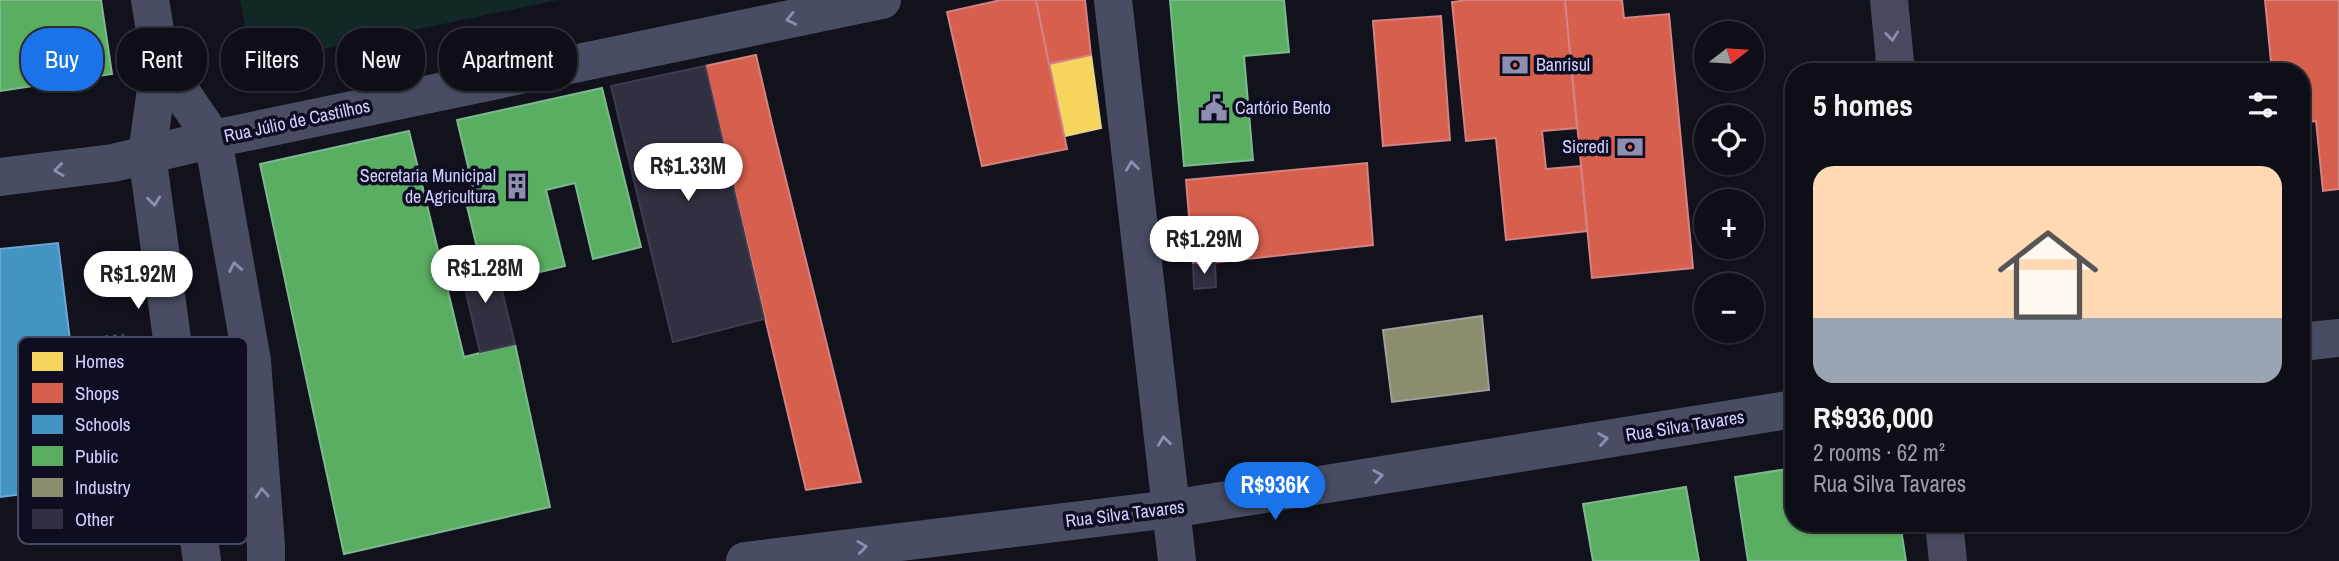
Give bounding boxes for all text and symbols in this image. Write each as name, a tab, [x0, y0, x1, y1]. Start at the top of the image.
one-way arrow	[785, 10, 797, 25]
north arrow	[1694, 21, 1764, 91]
map controls	[1694, 21, 1764, 343]
chip: Buy	[21, 28, 103, 91]
chip: Rent	[117, 28, 207, 91]
chip: Filters	[221, 28, 323, 91]
chip: New	[337, 28, 425, 91]
chip: Apartment	[439, 28, 577, 91]
one-way arrow	[1885, 30, 1900, 42]
bank icon: Banrisul	[1500, 50, 1530, 80]
place label: Banrisul	[1536, 52, 1590, 77]
text: 5 homes	[1813, 85, 1913, 125]
icon: filters	[2244, 86, 2282, 124]
street label: Rua Júlio de Castilhos	[222, 93, 372, 148]
public building icon: Cartório Bento	[1199, 93, 1229, 123]
place label: Cartório Bento	[1235, 95, 1331, 120]
button: locate	[1694, 105, 1764, 175]
bank icon: Sicredi	[1615, 132, 1645, 162]
place label: Sicredi	[1562, 134, 1609, 159]
pin: R$1.33M	[623, 144, 753, 203]
text: R$1.33M	[650, 150, 726, 181]
one-way arrow	[1125, 161, 1140, 172]
one-way arrow	[53, 162, 65, 177]
place label: Secretaria Municipal de Agricultura	[360, 163, 496, 209]
building icon: Secretaria Municipal de Agricultura	[502, 171, 532, 201]
button: +	[1694, 189, 1764, 259]
one-way arrow	[146, 195, 161, 207]
icon: home	[1985, 212, 2111, 338]
pin: R$1.29M	[1139, 216, 1269, 276]
text: R$1.29M	[1166, 223, 1242, 254]
pin: R$1.28M	[420, 246, 550, 305]
pin: R$1.92M	[73, 252, 203, 311]
text: R$1.28M	[447, 252, 523, 283]
text: R$1.92M	[100, 258, 176, 289]
one-way arrow	[228, 261, 243, 273]
button: −	[1694, 273, 1764, 343]
legend	[18, 337, 248, 544]
text: Homes	[75, 348, 125, 374]
text: Shops	[75, 380, 119, 406]
text: R$936,000	[1813, 397, 1933, 437]
street label: Rua Silva Tavares	[1624, 404, 1746, 447]
text: Schools	[75, 411, 131, 437]
one-way arrow	[1597, 432, 1609, 447]
one-way arrow	[1156, 435, 1171, 447]
text: 2 rooms · 62 m²	[1813, 437, 1945, 468]
text: Public	[75, 443, 119, 469]
pin: R$936K	[1218, 462, 1332, 522]
text: Rua Silva Tavares	[1813, 468, 1966, 499]
text: R$936K	[1240, 469, 1310, 500]
one-way arrow	[1372, 469, 1384, 484]
text: Industry	[75, 474, 131, 500]
one-way arrow	[255, 487, 270, 498]
street label: Rua Silva Tavares	[1064, 494, 1186, 533]
text: Other	[75, 506, 115, 532]
one-way arrow	[856, 539, 868, 554]

